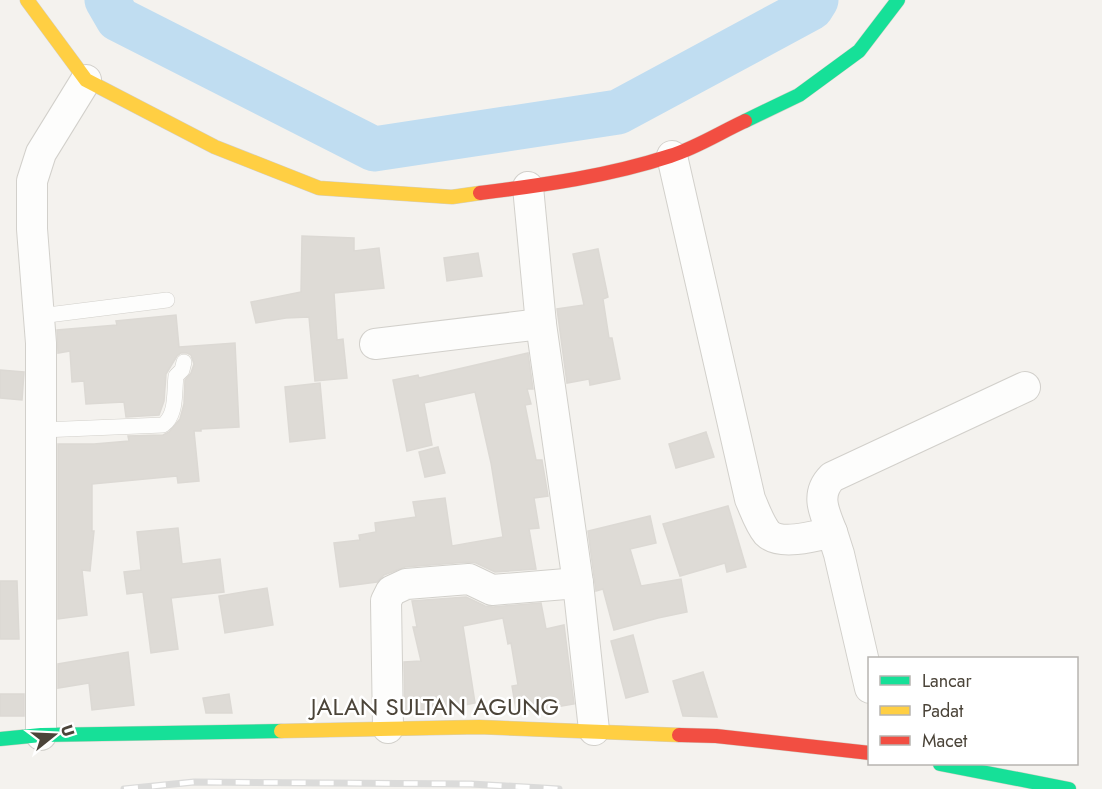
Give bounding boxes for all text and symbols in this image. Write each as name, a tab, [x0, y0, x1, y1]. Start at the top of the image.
legend	[868, 657, 1078, 765]
text: Lancar	[922, 668, 972, 694]
street label: JALAN SULTAN AGUNG	[308, 689, 559, 724]
text: Padat	[922, 698, 964, 724]
north arrow	[24, 705, 84, 765]
text: U	[55, 722, 80, 739]
text: Macet	[922, 728, 968, 754]

